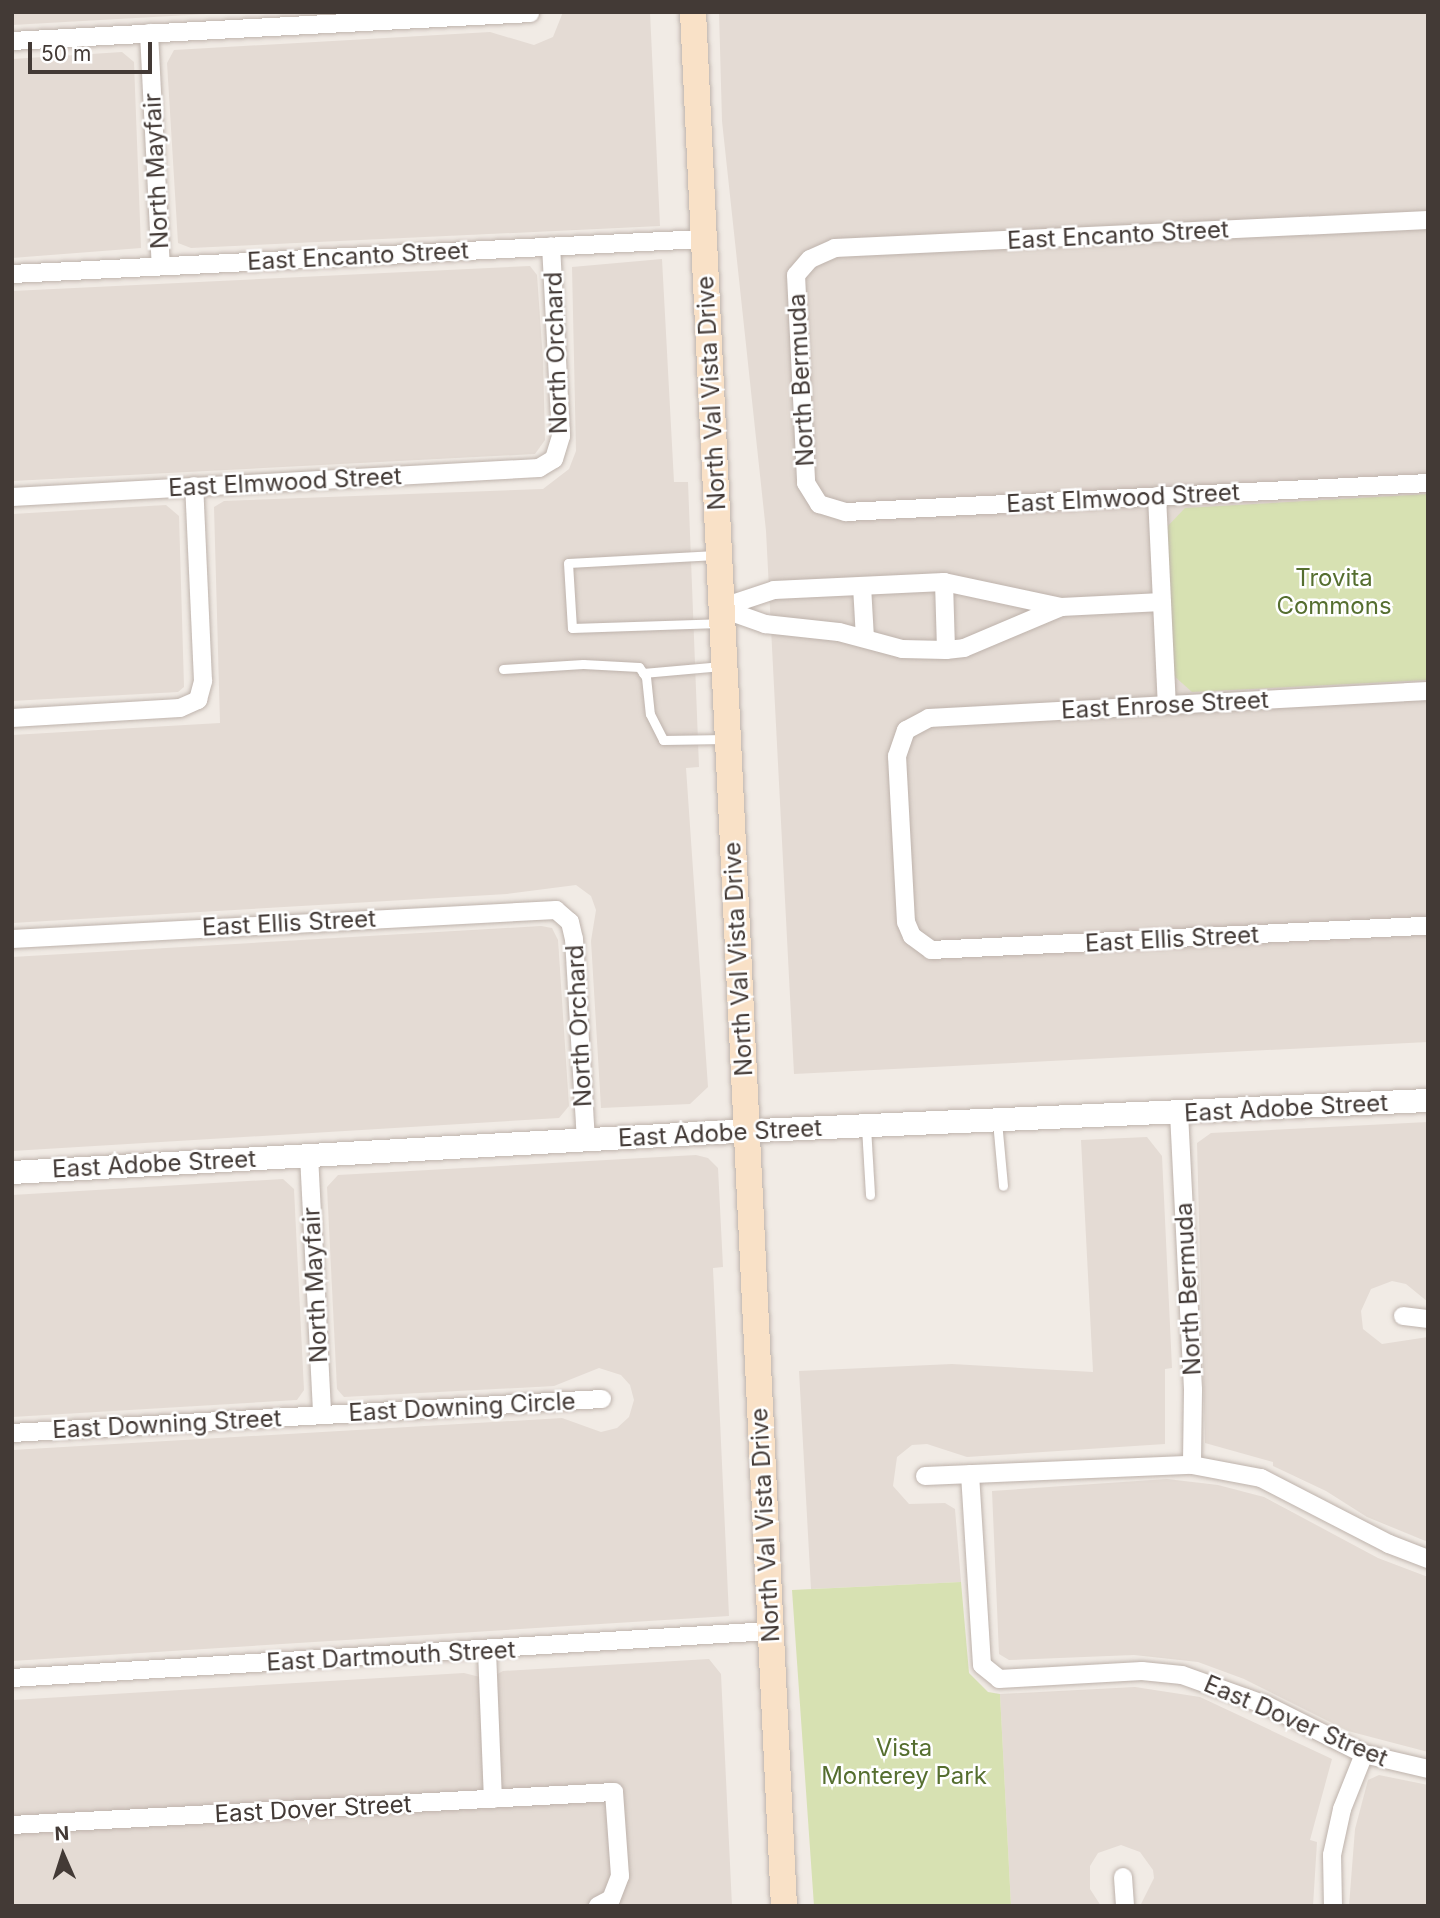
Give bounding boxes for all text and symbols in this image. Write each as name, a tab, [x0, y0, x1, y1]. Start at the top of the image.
scale bar	[32, 28, 156, 72]
text: 50 m	[41, 41, 91, 66]
street label: North Mayfair	[138, 92, 174, 250]
street label: East Encanto Street	[1006, 215, 1230, 255]
street label: East Encanto Street	[246, 236, 470, 276]
street label: North Orchard	[539, 271, 573, 435]
street label: North Val Vista Drive	[690, 275, 732, 511]
street label: North Bermuda	[782, 293, 820, 467]
street label: East Elmwood Street	[168, 462, 402, 502]
street label: East Elmwood Street	[1006, 478, 1240, 518]
park label: Trovita Commons	[1276, 564, 1392, 620]
street label: East Enrose Street	[1060, 685, 1270, 725]
street label: North Val Vista Drive	[717, 841, 759, 1077]
street label: East Ellis Street	[201, 904, 377, 942]
street label: East Ellis Street	[1084, 920, 1260, 958]
street label: North Orchard	[560, 944, 598, 1108]
street label: East Adobe Street	[1183, 1088, 1389, 1128]
street label: East Adobe Street	[617, 1113, 823, 1153]
street label: East Adobe Street	[51, 1144, 257, 1184]
street label: North Bermuda	[1169, 1202, 1207, 1376]
street label: North Mayfair	[297, 1206, 333, 1364]
street label: East Downing Circle	[348, 1387, 576, 1427]
street label: East Downing Street	[52, 1404, 282, 1444]
street label: North Val Vista Drive	[744, 1407, 786, 1643]
street label: East Dartmouth Street	[266, 1635, 516, 1677]
street label: East Dover Street	[1200, 1669, 1392, 1773]
park label: Vista Monterey Park	[821, 1734, 987, 1790]
street label: East Dover Street	[214, 1789, 412, 1829]
north arrow	[28, 1820, 98, 1890]
text: N	[54, 1822, 70, 1845]

